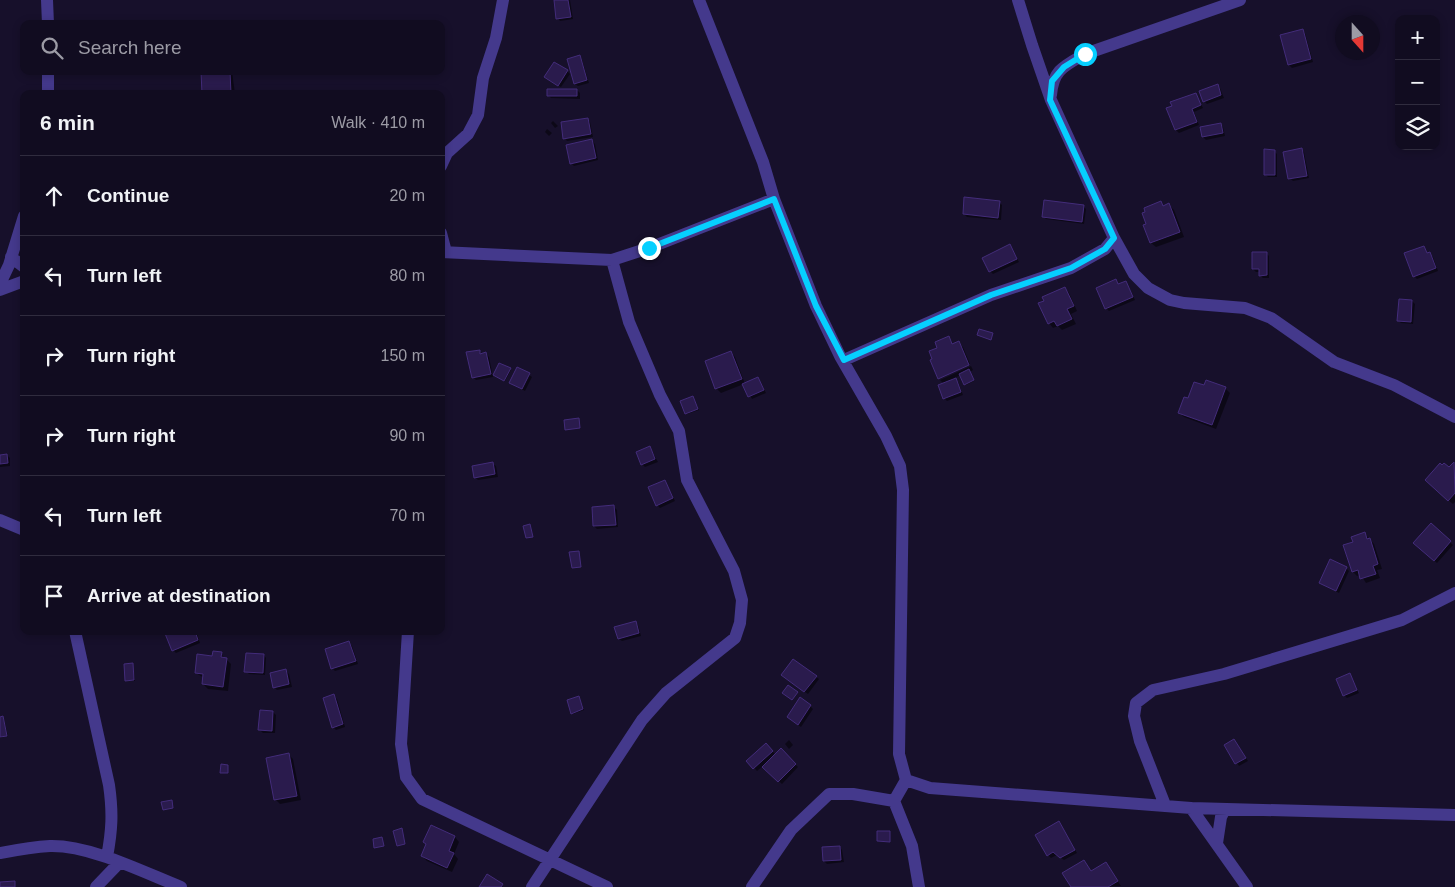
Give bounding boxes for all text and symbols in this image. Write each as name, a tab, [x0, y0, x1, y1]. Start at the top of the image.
north arrow	[1335, 15, 1380, 60]
map controls	[1395, 15, 1440, 150]
button: +	[1395, 15, 1440, 60]
search box	[20, 20, 445, 75]
icon: search	[38, 34, 66, 62]
text: Search here	[78, 37, 182, 58]
route start	[1074, 43, 1097, 66]
button: −	[1395, 60, 1440, 105]
button: layers	[1395, 105, 1440, 150]
text: 6 min	[40, 111, 95, 134]
text: Walk · 410 m	[331, 114, 425, 131]
icon: ahead	[40, 182, 68, 210]
text: Continue	[87, 185, 169, 206]
text: 20 m	[389, 187, 425, 204]
route end	[638, 237, 661, 260]
icon: left	[40, 262, 68, 290]
text: Turn left	[87, 265, 162, 286]
text: 80 m	[389, 267, 425, 284]
icon: right	[40, 342, 68, 370]
text: Turn right	[87, 345, 175, 366]
text: 150 m	[381, 347, 425, 364]
icon: right	[40, 422, 68, 450]
text: Turn right	[87, 425, 175, 446]
text: 90 m	[389, 427, 425, 444]
icon: left	[40, 502, 68, 530]
text: Turn left	[87, 505, 162, 526]
text: 70 m	[389, 507, 425, 524]
icon: arrive	[40, 582, 68, 610]
text: Arrive at destination	[87, 585, 271, 606]

